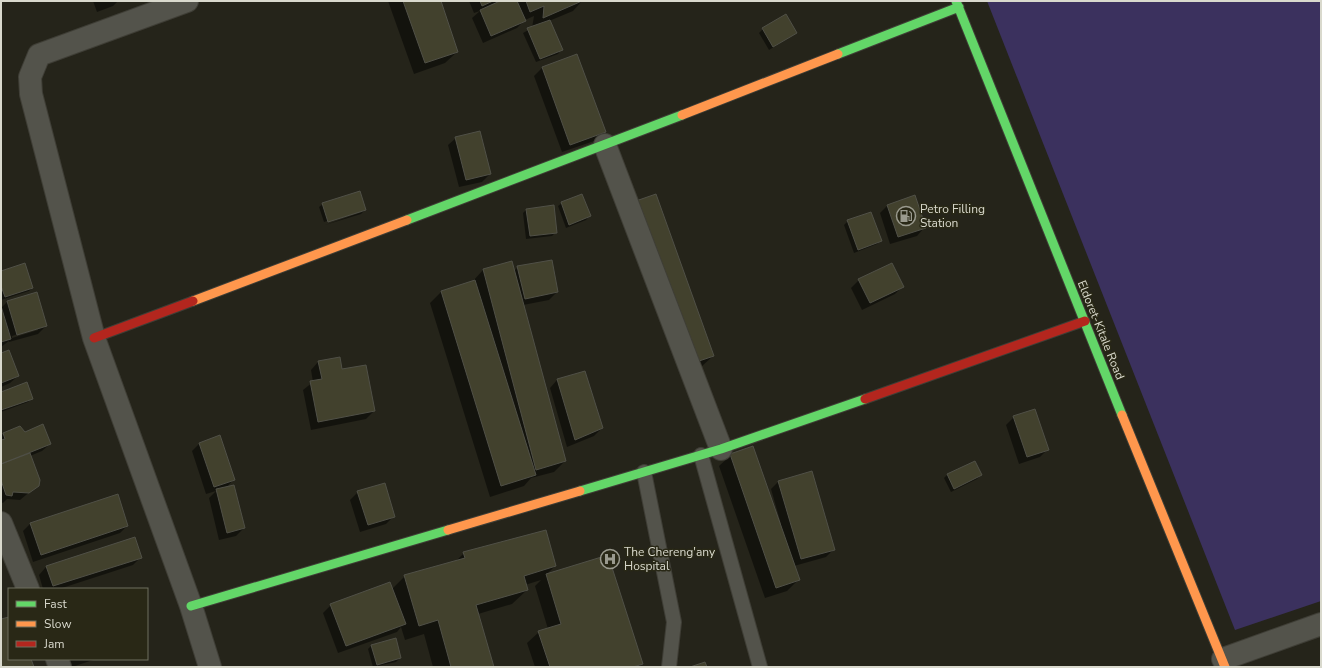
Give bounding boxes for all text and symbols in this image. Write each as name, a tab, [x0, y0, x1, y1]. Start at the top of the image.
place label: Petro Filling Station	[920, 201, 985, 231]
fuel station icon: Petro Filling Station	[895, 205, 917, 227]
street label: Eldoret-Kitale Road	[1074, 278, 1128, 382]
place label: The Chereng'any Hospital	[624, 544, 716, 574]
hospital icon: The Chereng'any Hospital	[599, 548, 621, 570]
legend	[8, 588, 148, 660]
text: Fast	[44, 596, 67, 612]
text: Slow	[44, 616, 72, 632]
text: Jam	[43, 636, 65, 652]

